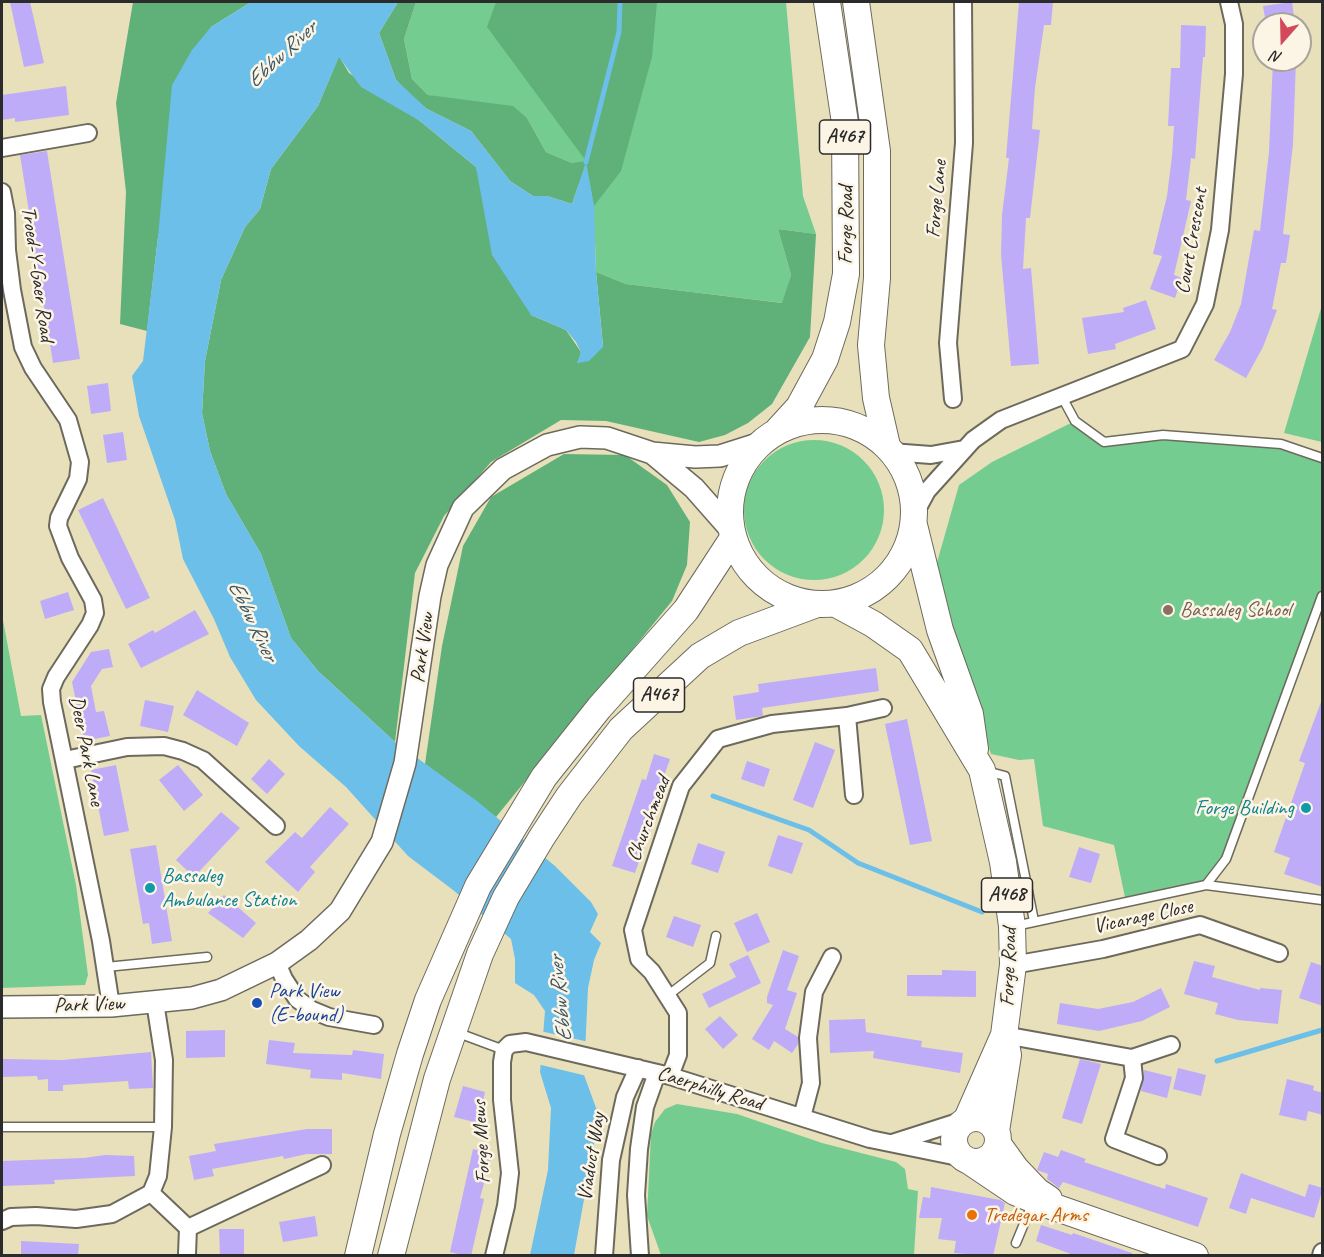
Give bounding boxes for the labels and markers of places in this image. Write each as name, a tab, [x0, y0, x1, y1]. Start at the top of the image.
place label: Bassaleg School	[1180, 597, 1291, 623]
marker: Bassaleg School	[1161, 603, 1175, 617]
place label: Forge Building	[1195, 795, 1294, 821]
marker: Forge Building	[1299, 801, 1313, 815]
place label: Bassaleg Ambulance Station	[162, 863, 296, 913]
marker: Bassaleg Ambulance Station	[143, 881, 157, 895]
place label: Park View (E-bound)	[269, 978, 343, 1028]
marker: Park View (E-bound)	[250, 996, 264, 1010]
place label: Tredegar Arms	[984, 1202, 1088, 1228]
marker: Tredegar Arms	[965, 1208, 979, 1222]

